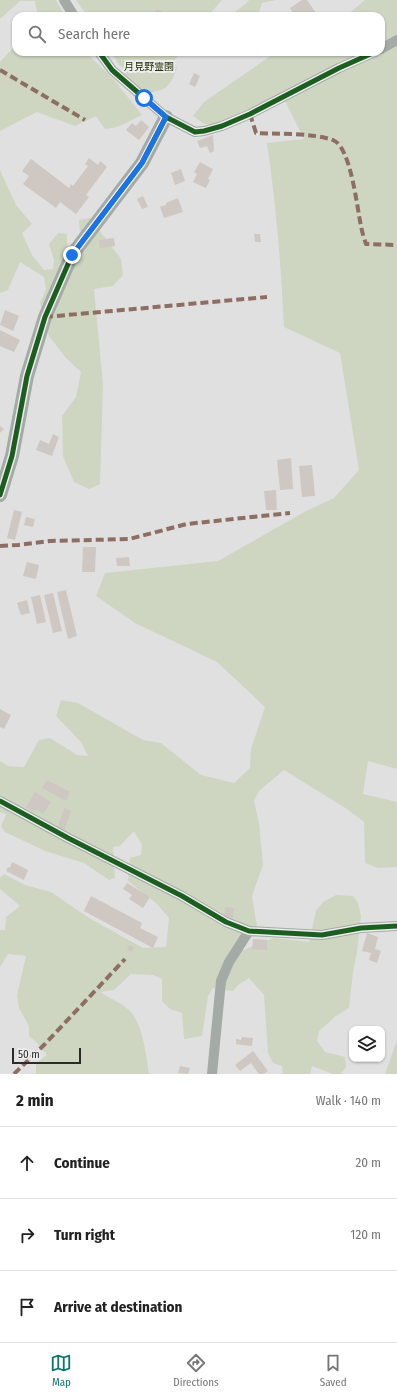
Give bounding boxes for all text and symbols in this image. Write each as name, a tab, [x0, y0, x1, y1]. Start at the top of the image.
search box	[12, 12, 385, 56]
icon: search	[26, 23, 48, 45]
text: Search here	[58, 25, 130, 43]
park label: 月見野霊園	[124, 61, 174, 73]
route start	[135, 89, 153, 107]
route end	[63, 246, 81, 264]
map controls	[349, 1026, 385, 1062]
button: layers	[349, 1026, 385, 1062]
scale bar	[12, 1046, 81, 1065]
text: 50 m	[18, 1048, 40, 1061]
text: 2 min	[16, 1090, 54, 1111]
text: Walk · 140 m	[316, 1093, 381, 1108]
icon: ahead	[16, 1152, 38, 1174]
text: Continue	[54, 1154, 110, 1172]
text: 20 m	[355, 1155, 381, 1170]
icon: right	[16, 1224, 38, 1246]
text: Turn right	[54, 1226, 115, 1244]
text: 120 m	[350, 1227, 381, 1242]
icon: arrive	[16, 1296, 38, 1318]
text: Arrive at destination	[54, 1298, 182, 1316]
tab: Map	[50, 1352, 72, 1389]
tab: Directions	[173, 1352, 219, 1389]
tab: Saved	[320, 1352, 347, 1389]

